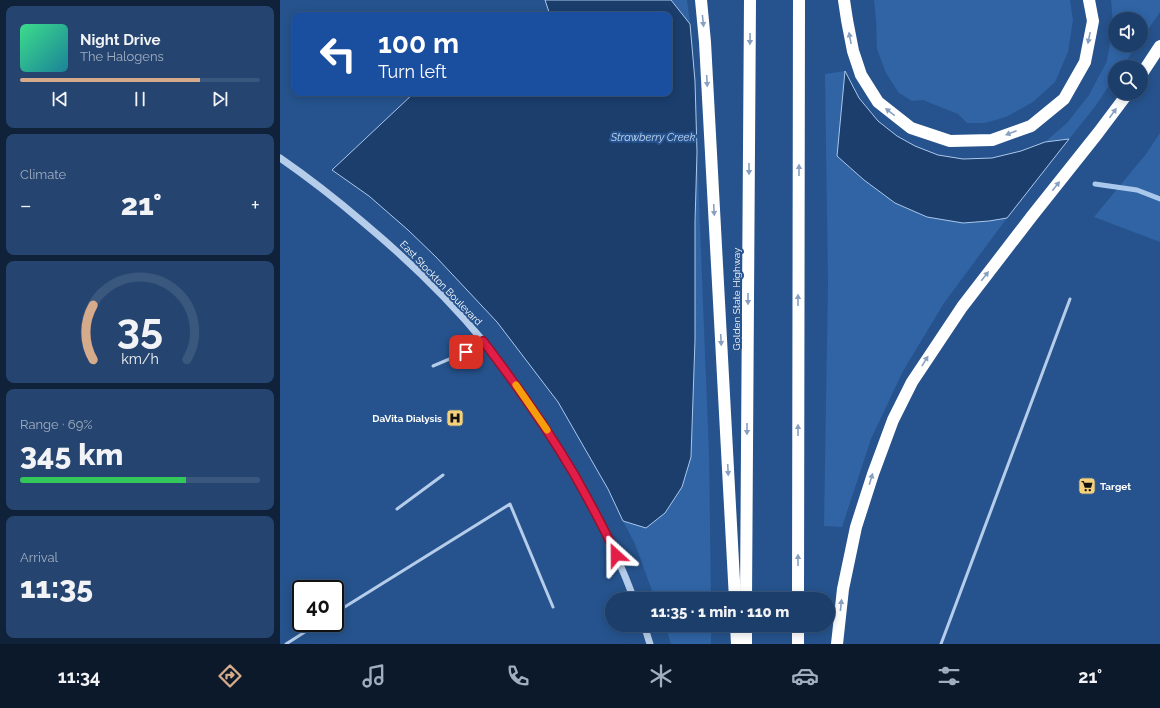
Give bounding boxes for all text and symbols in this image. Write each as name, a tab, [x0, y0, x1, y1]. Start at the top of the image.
map controls	[1108, 12, 1148, 100]
button: sound	[1108, 12, 1148, 52]
one-way arrow	[700, 15, 706, 27]
text: 100 m	[378, 27, 459, 60]
icon: left	[312, 28, 364, 80]
text: Night Drive	[80, 31, 160, 49]
one-way arrow	[847, 32, 853, 44]
one-way arrow	[1086, 32, 1092, 45]
one-way arrow	[747, 33, 753, 46]
text: The Halogens	[80, 49, 164, 64]
button: search	[1108, 60, 1148, 100]
text: Turn left	[378, 61, 447, 82]
one-way arrow	[704, 75, 710, 88]
icon: previous	[49, 88, 71, 110]
icon: pause	[129, 88, 151, 110]
icon: next	[209, 88, 231, 110]
one-way arrow	[885, 107, 896, 116]
one-way arrow	[1109, 108, 1117, 118]
water label: Strawberry Creek	[610, 131, 695, 144]
one-way arrow	[1005, 131, 1017, 137]
one-way arrow	[746, 163, 752, 176]
one-way arrow	[796, 163, 802, 176]
text: Climate	[20, 167, 66, 182]
one-way arrow	[1052, 180, 1060, 191]
text: 21°	[121, 187, 162, 222]
text: −	[20, 192, 32, 218]
text: +	[251, 192, 260, 218]
one-way arrow	[711, 204, 717, 217]
street label: East Stockton Boulevard	[398, 239, 484, 327]
street label: Golden State Highway	[731, 247, 742, 350]
one-way arrow	[981, 271, 989, 281]
one-way arrow	[745, 293, 751, 306]
one-way arrow	[795, 293, 801, 306]
text: 35	[117, 304, 163, 353]
one-way arrow	[718, 334, 724, 347]
pin	[449, 335, 483, 369]
icon: arrive	[455, 341, 477, 363]
text: km/h	[121, 351, 159, 367]
one-way arrow	[921, 356, 929, 366]
hospital icon: DaVita Dialysis	[445, 408, 465, 428]
place label: DaVita Dialysis	[372, 413, 442, 424]
text: Range · 69%	[20, 417, 93, 432]
one-way arrow	[744, 423, 750, 436]
one-way arrow	[795, 423, 801, 436]
text: 345 km	[20, 437, 123, 472]
one-way arrow	[725, 464, 731, 477]
one-way arrow	[868, 473, 874, 485]
supermarket icon: Target	[1077, 476, 1097, 496]
place label: Target	[1100, 481, 1131, 492]
position arrow	[595, 534, 637, 576]
text: Arrival	[20, 550, 58, 565]
one-way arrow	[795, 553, 801, 566]
text: 11:35	[20, 570, 93, 605]
speed limit sign: 40	[292, 580, 344, 632]
one-way arrow	[838, 599, 845, 611]
text: 11:35 · 1 min · 110 m	[651, 603, 789, 621]
icon: directions	[216, 662, 244, 690]
icon: music	[360, 662, 388, 690]
icon: phone	[504, 662, 532, 690]
icon: climate	[647, 662, 675, 690]
icon: car	[791, 662, 819, 690]
icon: filters	[935, 662, 963, 690]
text: 11:34	[58, 666, 100, 687]
text: 21°	[1078, 666, 1102, 687]

